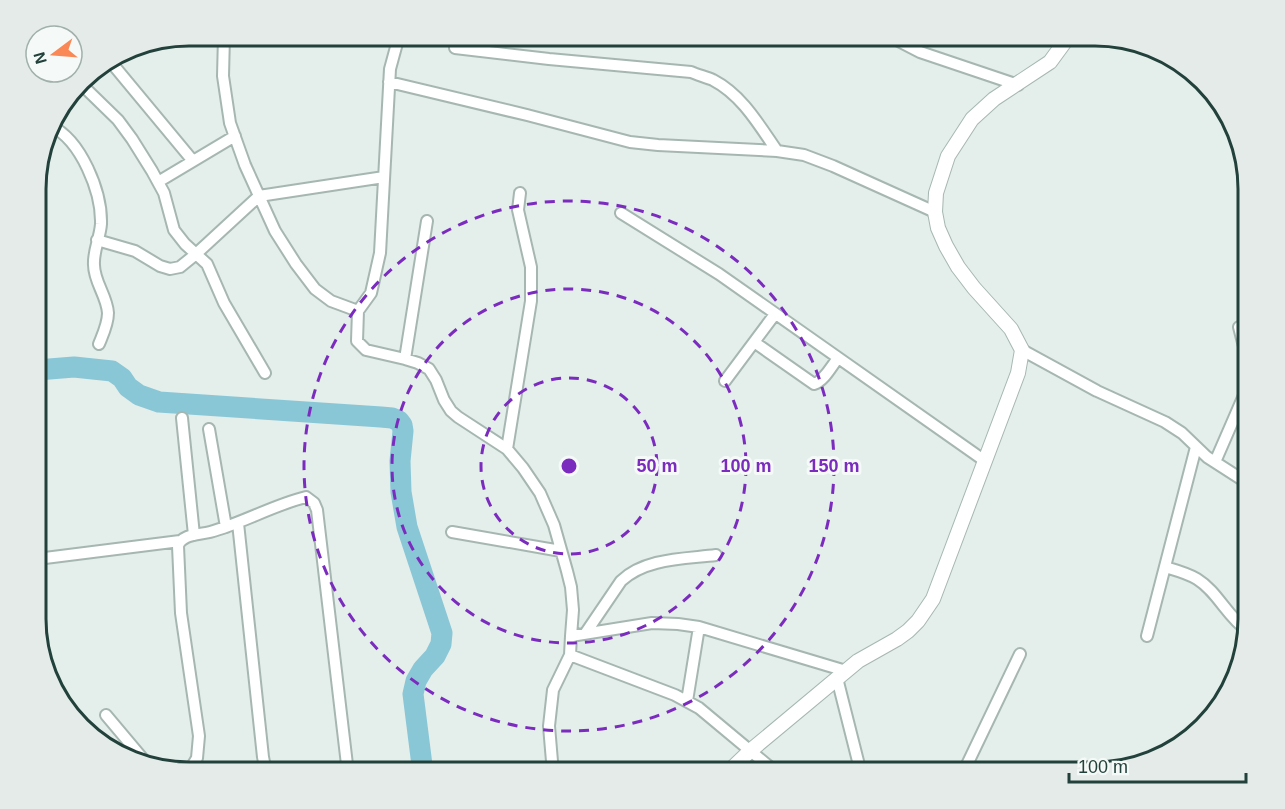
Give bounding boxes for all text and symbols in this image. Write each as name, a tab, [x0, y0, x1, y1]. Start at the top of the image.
north arrow	[24, 24, 84, 84]
text: N	[30, 50, 50, 66]
centre of rings	[559, 456, 579, 476]
text: 50 m	[636, 456, 678, 476]
text: 100 m	[720, 456, 772, 476]
text: 150 m	[808, 456, 860, 476]
scale bar	[1069, 746, 1246, 784]
text: 100 m	[1078, 757, 1128, 777]

